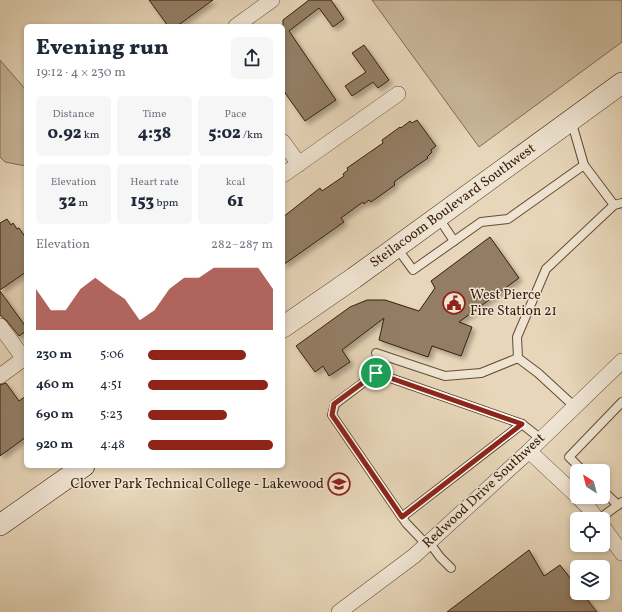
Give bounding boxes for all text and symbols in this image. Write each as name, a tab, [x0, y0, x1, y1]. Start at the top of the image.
text: Evening run	[36, 33, 169, 64]
button: share	[231, 37, 273, 79]
text: 19:12 · 4 × 230 m	[36, 64, 126, 82]
text: Distance	[52, 107, 95, 122]
text: Time	[142, 107, 167, 122]
text: Pace	[225, 107, 247, 122]
text: 0.92	[47, 122, 82, 145]
text: 4:38	[138, 122, 171, 145]
text: 5:02	[208, 122, 241, 145]
text: km	[82, 128, 100, 143]
text: /km	[241, 128, 263, 143]
street label: Steilacoom Boulevard Southwest	[366, 139, 540, 273]
text: Elevation	[51, 175, 96, 190]
text: Heart rate	[130, 175, 179, 190]
text: kcal	[226, 175, 245, 190]
text: 32	[59, 190, 76, 213]
text: 153	[130, 190, 154, 213]
text: 61	[227, 190, 244, 213]
text: m	[76, 196, 88, 211]
text: bpm	[154, 196, 179, 211]
text: Elevation	[36, 236, 90, 254]
text: 282–287 m	[211, 236, 273, 254]
place label: West Pierce Fire Station 21	[470, 286, 557, 321]
public building icon: West Pierce Fire Station 21	[441, 290, 467, 316]
text: 230 m	[36, 346, 72, 364]
text: 5:06	[100, 346, 124, 364]
pin	[359, 356, 393, 390]
icon: arrive	[365, 362, 387, 384]
text: 460 m	[36, 376, 74, 394]
text: 4:51	[100, 376, 122, 394]
text: 690 m	[36, 406, 74, 424]
text: 5:23	[100, 406, 123, 424]
street label: Redwood Drive Southwest	[419, 429, 549, 553]
text: 920 m	[36, 436, 73, 454]
text: 4:48	[100, 436, 125, 454]
north arrow	[570, 464, 610, 504]
map controls	[570, 464, 610, 600]
school or university icon: Clover Park Technical College - Lakewood	[326, 471, 352, 497]
place label: Clover Park Technical College - Lakewood	[71, 475, 324, 494]
button: locate	[570, 512, 610, 552]
button: layers	[570, 560, 610, 600]

